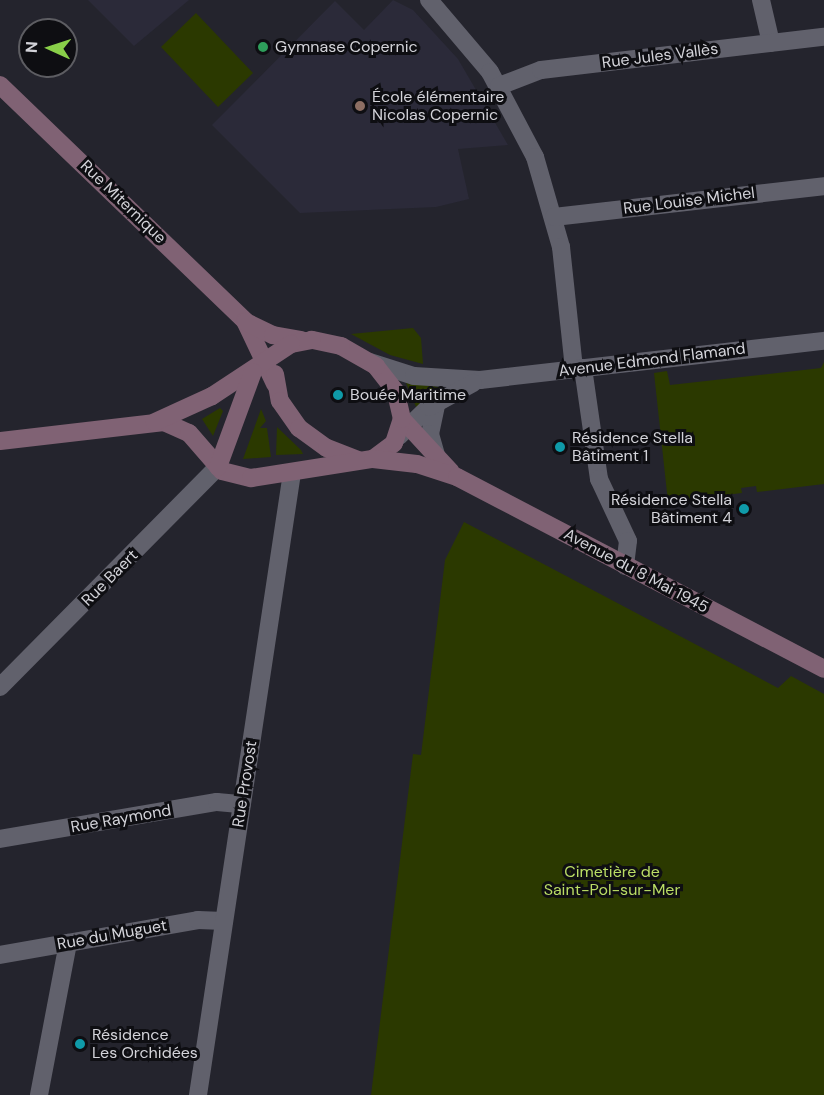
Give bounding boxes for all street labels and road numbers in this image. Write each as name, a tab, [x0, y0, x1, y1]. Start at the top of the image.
street label: Rue Jules Vallès	[601, 39, 719, 73]
street label: Rue Miternique	[76, 156, 170, 248]
street label: Rue Louise Michel	[622, 183, 756, 219]
street label: Avenue Edmond Flamand	[558, 339, 746, 381]
street label: Avenue du 8 Mai 1945	[560, 525, 712, 617]
street label: Rue Baert	[78, 546, 142, 610]
street label: Rue Provost	[229, 739, 261, 829]
street label: Rue Raymond	[69, 801, 173, 837]
street label: Rue du Muguet	[56, 916, 168, 954]

